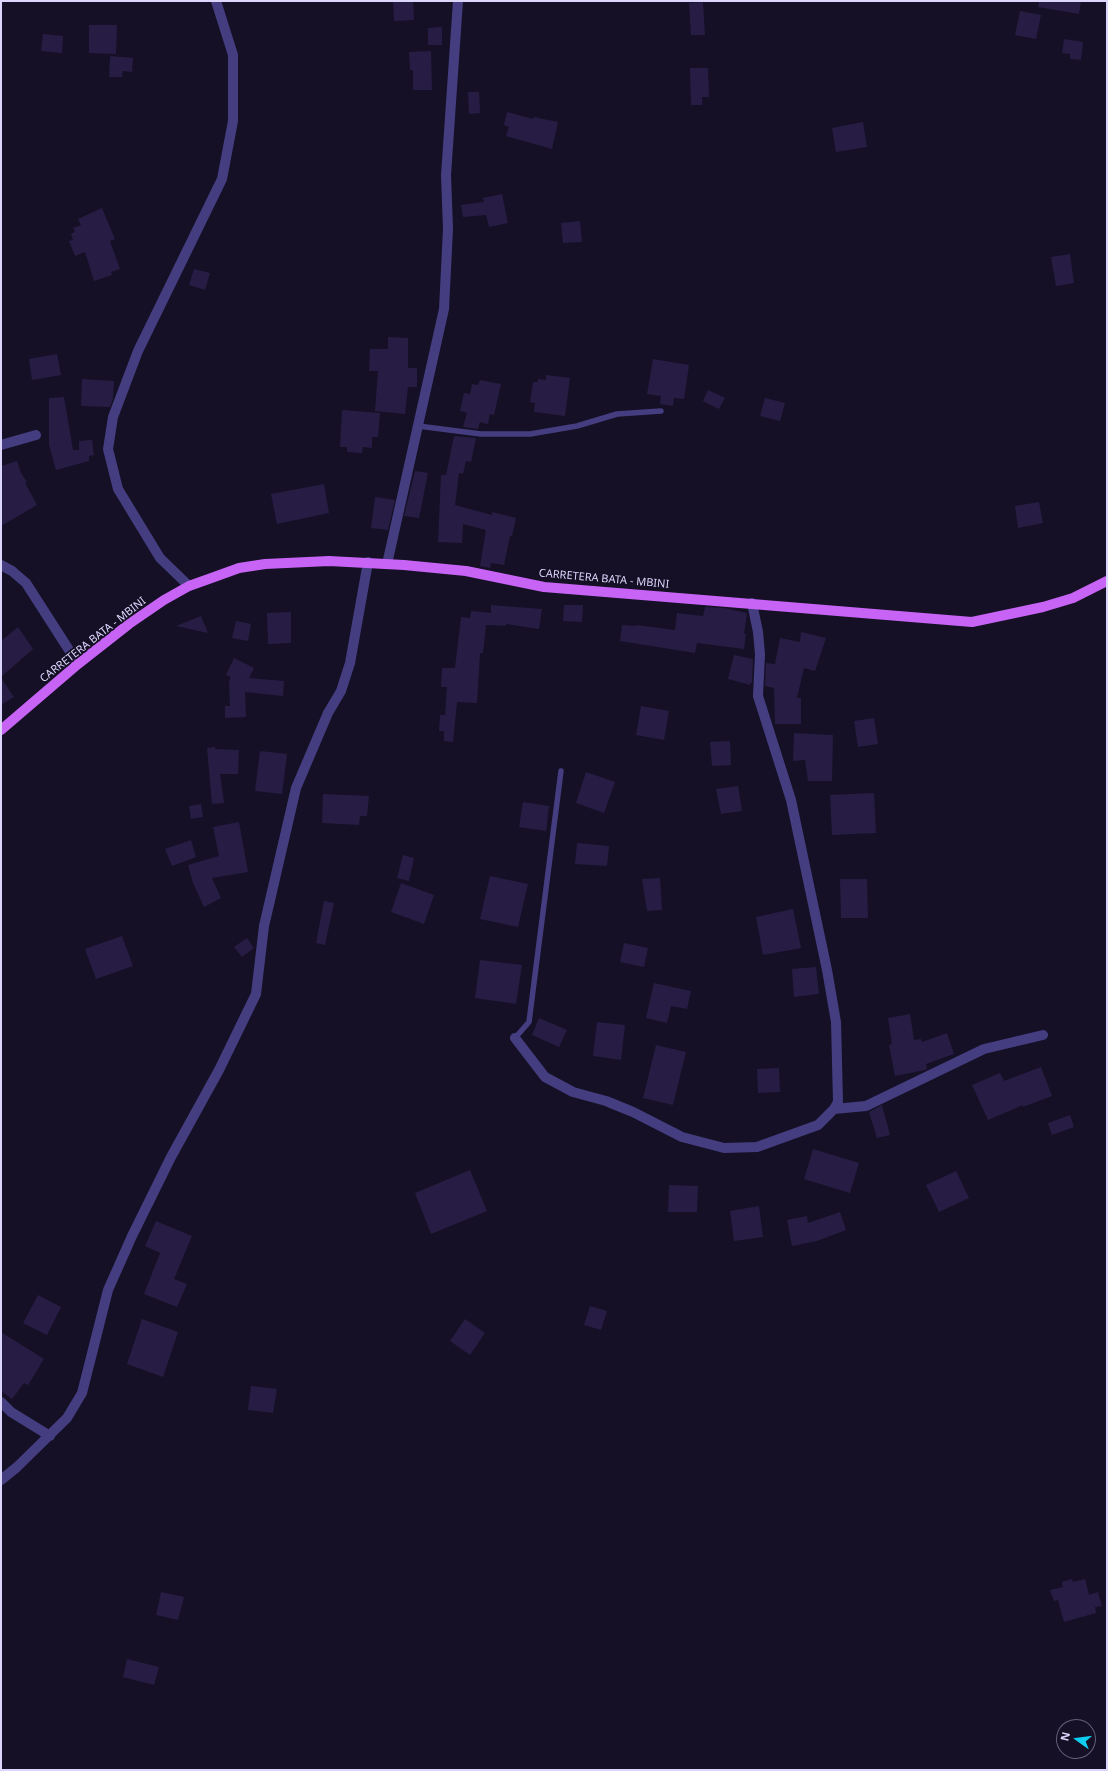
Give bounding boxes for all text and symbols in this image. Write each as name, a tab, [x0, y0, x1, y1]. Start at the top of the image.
street label: CARRETERA BATA - MBINI	[538, 567, 670, 591]
street label: CARRETERA BATA - MBINI	[37, 595, 149, 685]
north arrow	[1056, 1719, 1096, 1759]
text: N	[1056, 1730, 1073, 1742]

